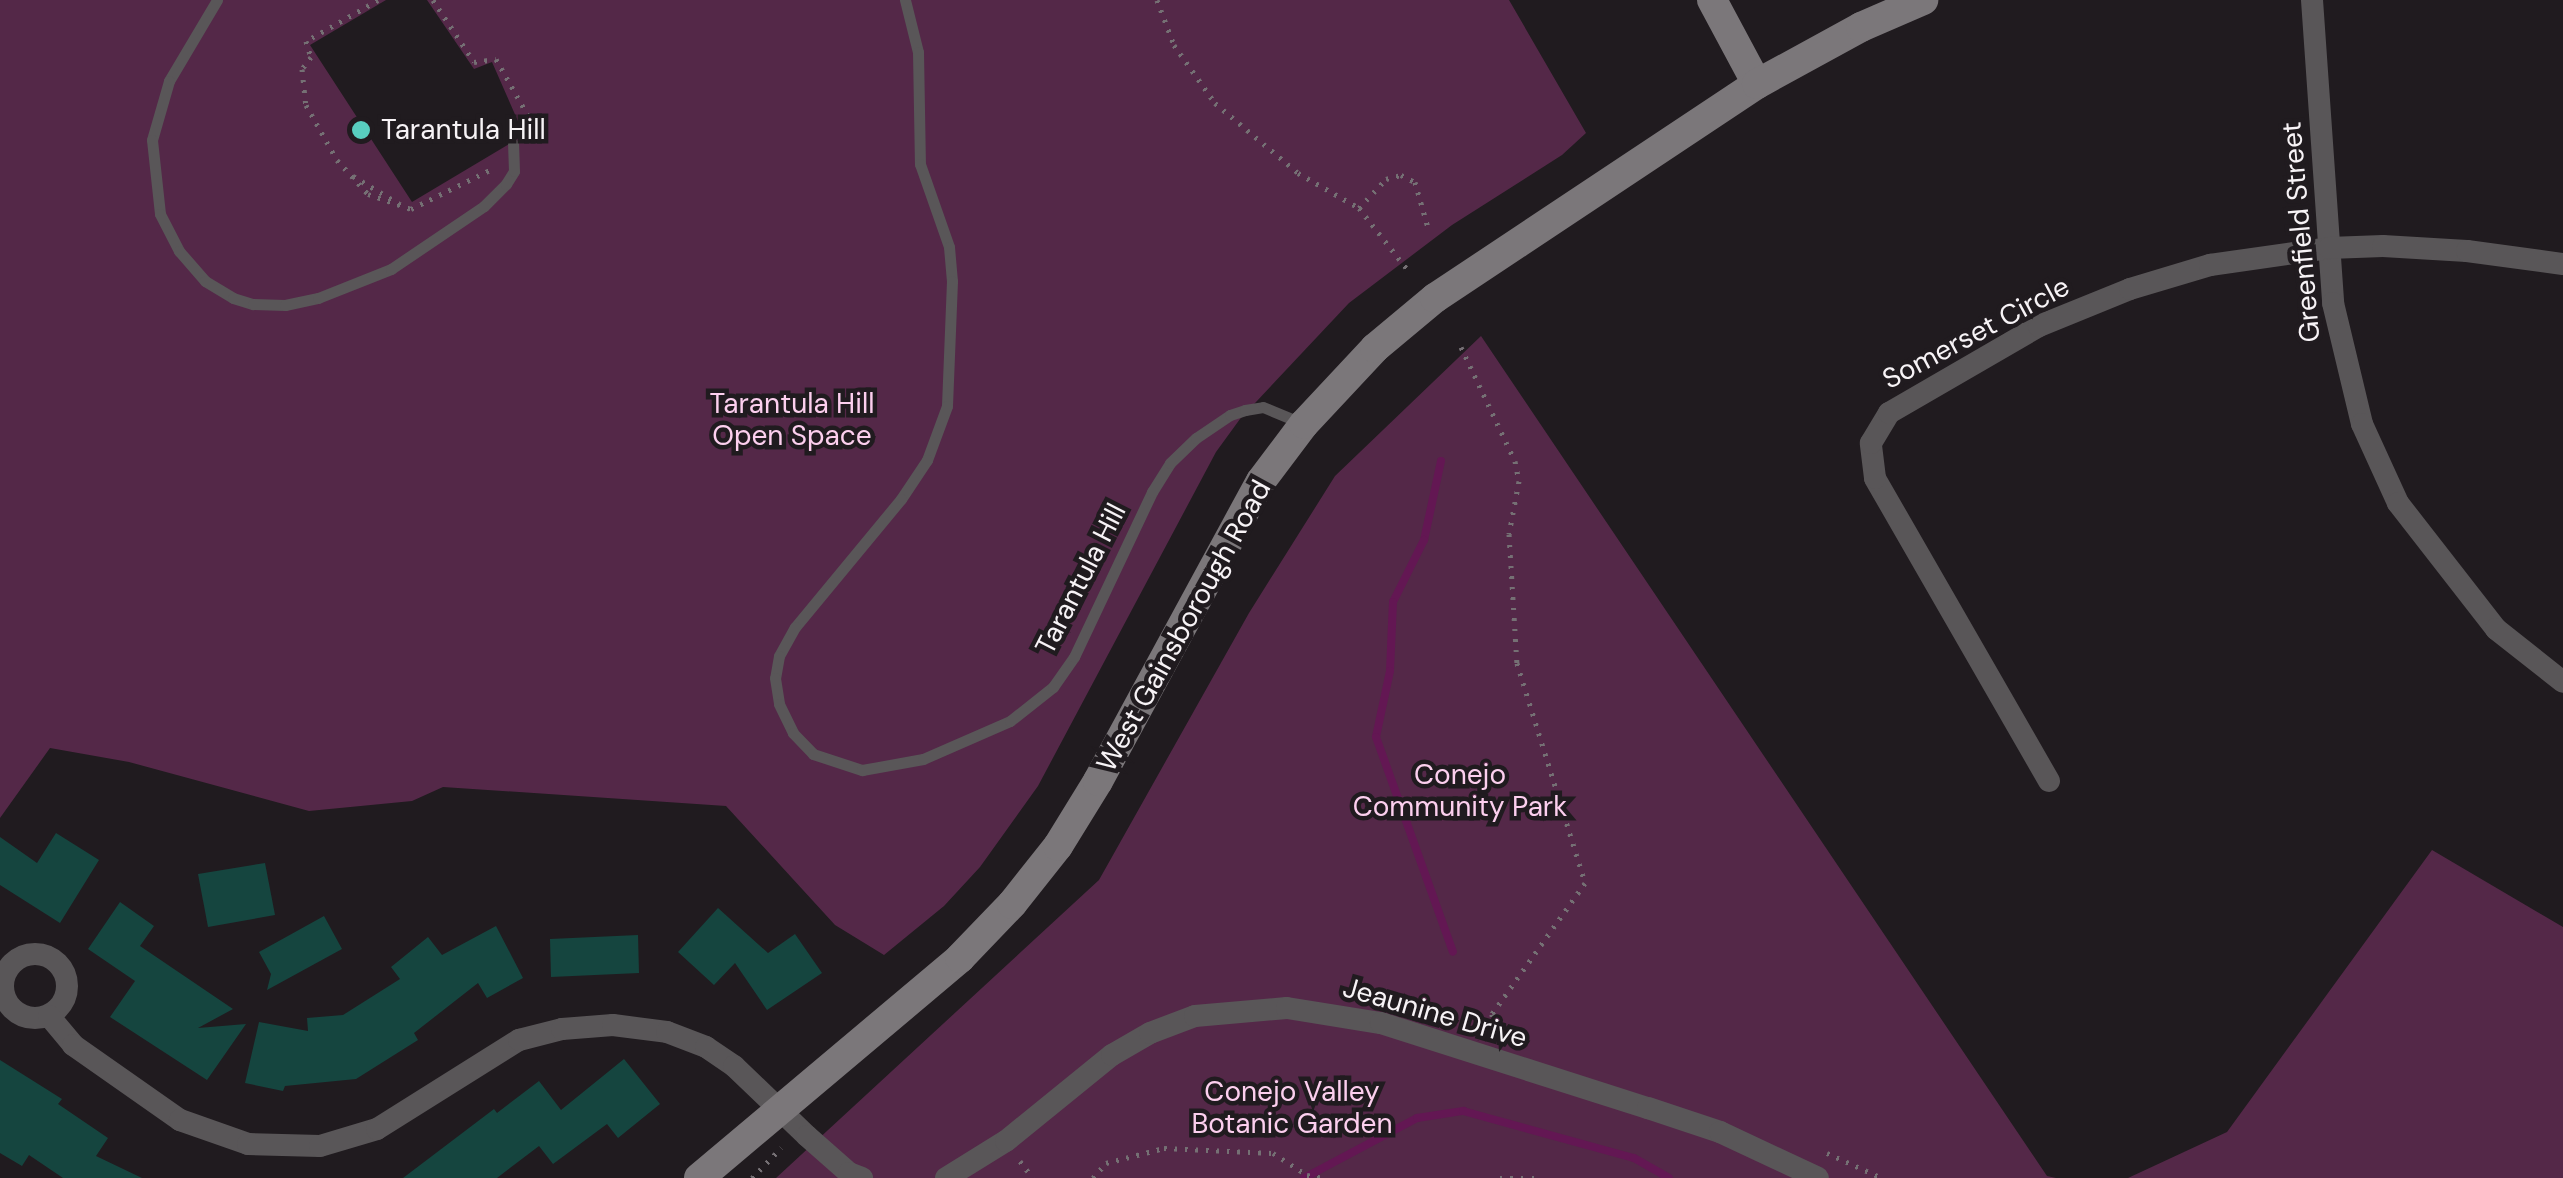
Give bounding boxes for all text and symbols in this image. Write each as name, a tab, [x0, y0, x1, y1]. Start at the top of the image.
place label: Tarantula Hill	[381, 113, 546, 147]
marker: Tarantula Hill	[350, 119, 372, 141]
street label: Greenfield Street	[2275, 120, 2327, 344]
street label: Somerset Circle	[1877, 270, 2075, 396]
park label: Tarantula Hill Open Space	[710, 387, 874, 453]
street label: West Gainsborough Road	[1090, 475, 1278, 777]
street label: Tarantula Hill	[1029, 498, 1133, 660]
park label: Conejo Community Park	[1353, 758, 1567, 824]
street label: Jeaunine Drive	[1339, 971, 1531, 1055]
park label: Conejo Valley Botanic Garden	[1191, 1075, 1393, 1141]

